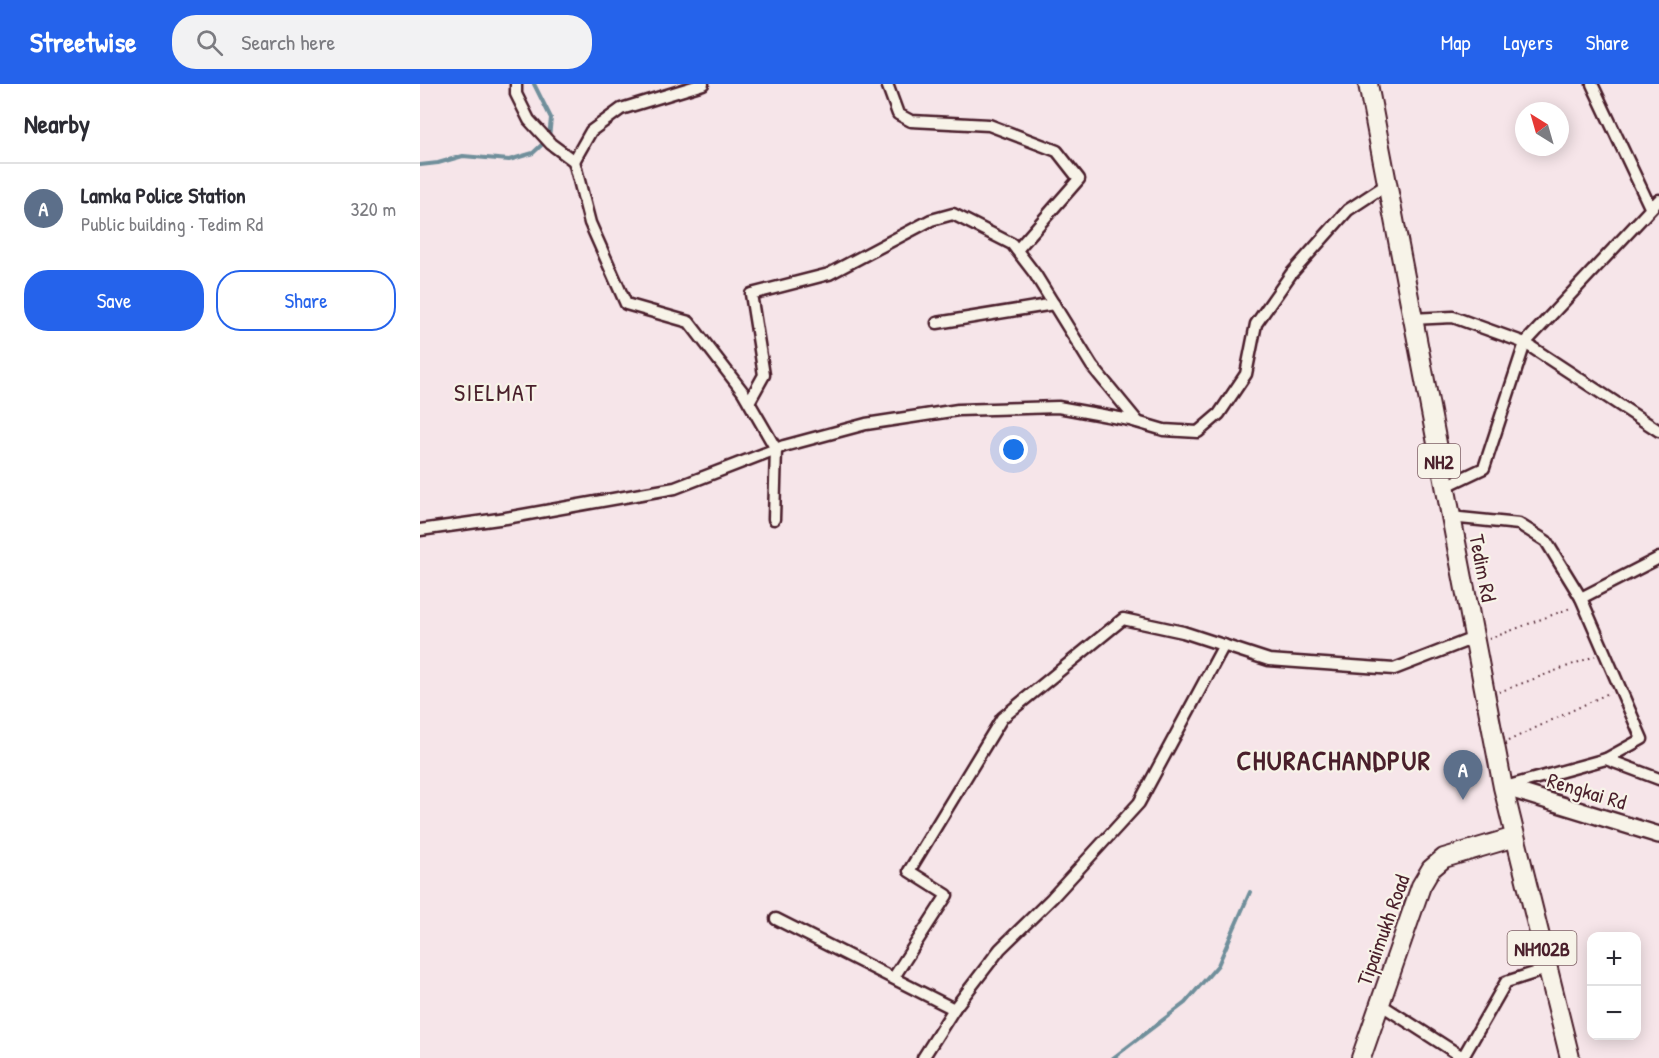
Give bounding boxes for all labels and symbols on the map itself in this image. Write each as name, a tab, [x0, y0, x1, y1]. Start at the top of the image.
north arrow	[1515, 102, 1569, 156]
district label: SIELMAT	[454, 376, 538, 408]
your location	[999, 435, 1028, 464]
road number: NH2	[1418, 444, 1460, 478]
street label: Tedim Rd	[1462, 532, 1504, 604]
district label: CHURACHANDPUR	[1236, 742, 1432, 778]
pin: A	[1444, 750, 1482, 800]
street label: Rengkai Rd	[1544, 765, 1630, 817]
street label: Tipaimukh Road	[1350, 871, 1416, 989]
road number: NH102B	[1508, 931, 1576, 965]

